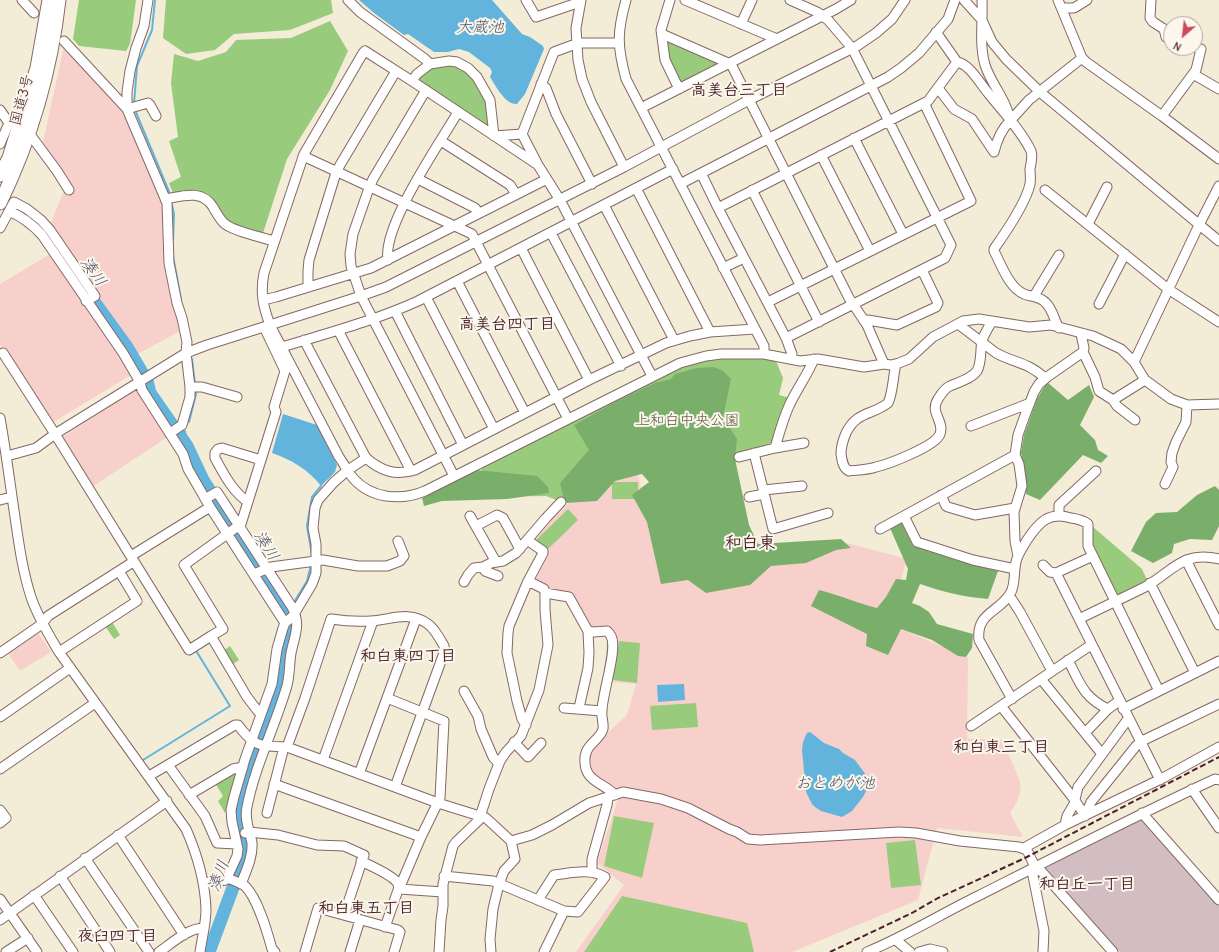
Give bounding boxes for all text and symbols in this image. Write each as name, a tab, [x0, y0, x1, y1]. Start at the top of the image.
north arrow	[1163, 16, 1203, 56]
water label: 大蔵池	[456, 17, 504, 37]
text: N	[1171, 39, 1184, 54]
street label: 国道3号	[7, 72, 37, 128]
district label: 高美台三丁目	[691, 80, 787, 100]
water label: 湊川	[76, 253, 110, 291]
district label: 高美台四丁目	[459, 314, 555, 334]
park label: 上和白中央公園	[635, 412, 739, 430]
water label: 湊川	[249, 527, 283, 565]
district label: 和白東	[725, 533, 775, 553]
district label: 和白東四丁目	[360, 646, 456, 666]
district label: 和白東三丁目	[953, 737, 1049, 757]
water label: おとめが池	[795, 773, 875, 793]
water label: 湊川	[205, 858, 233, 894]
district label: 和白丘一丁目	[1039, 874, 1135, 894]
district label: 和白東五丁目	[318, 898, 414, 918]
district label: 夜臼四丁目	[77, 926, 157, 946]

